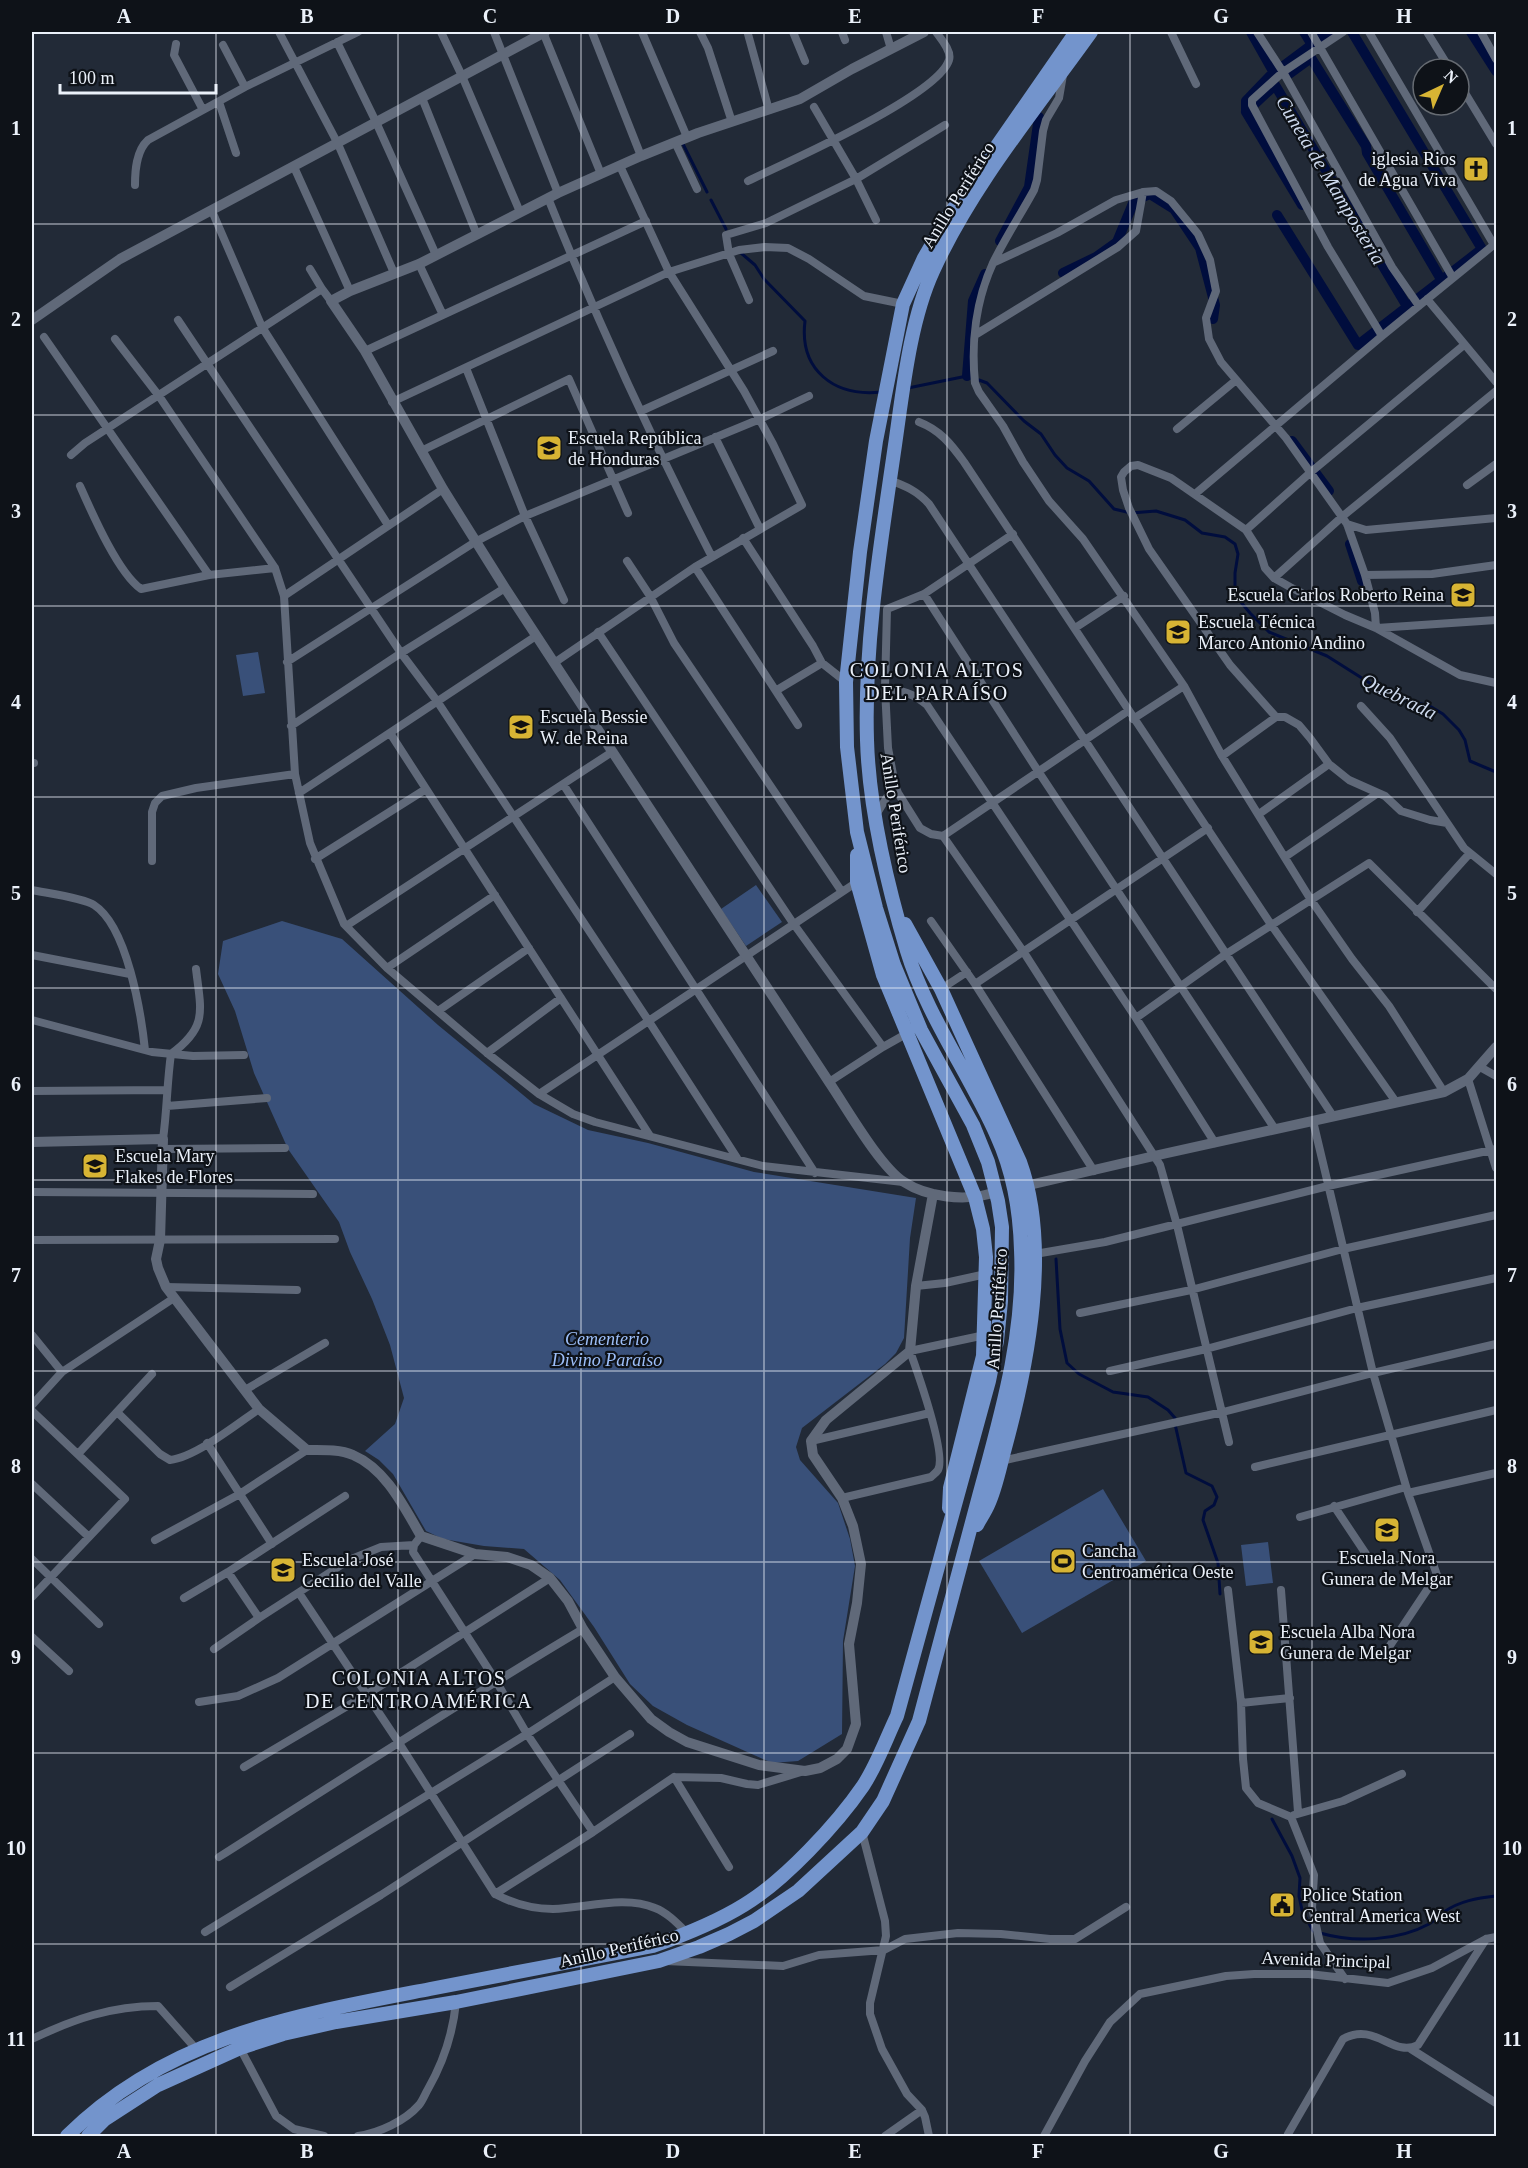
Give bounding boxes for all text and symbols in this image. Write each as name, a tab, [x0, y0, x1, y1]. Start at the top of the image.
text: A	[117, 5, 132, 27]
text: B	[300, 5, 314, 27]
text: C	[483, 5, 497, 27]
text: D	[666, 5, 680, 27]
text: E	[848, 5, 862, 27]
text: F	[1032, 5, 1044, 27]
text: G	[1213, 5, 1229, 27]
text: H	[1396, 5, 1412, 27]
scale bar	[60, 57, 216, 95]
north arrow	[1411, 57, 1471, 117]
text: N	[1441, 66, 1461, 87]
text: 100 m	[69, 68, 115, 88]
water label: Cuneta de Mamposteria	[1271, 91, 1390, 269]
text: 1	[11, 117, 21, 139]
text: 1	[1507, 117, 1517, 139]
street label: Anillo Periférico	[917, 138, 999, 252]
place label: iglesia Rios de Agua Viva	[1358, 149, 1456, 190]
church icon: iglesia Rios de Agua Viva	[1461, 154, 1491, 184]
text: 2	[11, 308, 21, 330]
text: 2	[1507, 308, 1517, 330]
place label: Escuela República de Honduras	[568, 428, 701, 469]
school or university icon: Escuela República de Honduras	[534, 433, 564, 463]
text: 3	[11, 500, 21, 522]
text: 3	[1507, 500, 1517, 522]
school or university icon: Escuela Carlos Roberto Reina	[1448, 580, 1478, 610]
place label: Escuela Carlos Roberto Reina	[1228, 585, 1444, 605]
place label: Escuela Técnica Marco Antonio Andino	[1198, 612, 1365, 653]
school or university icon: Escuela Técnica Marco Antonio Andino	[1163, 617, 1193, 647]
district label: COLONIA ALTOS DEL PARAÍSO	[850, 659, 1024, 704]
water label: Quebrada	[1358, 668, 1440, 724]
text: 4	[11, 691, 21, 713]
text: 4	[1507, 691, 1517, 713]
place label: Escuela Bessie W. de Reina	[540, 707, 647, 748]
school or university icon: Escuela Bessie W. de Reina	[506, 712, 536, 742]
street label: Anillo Periférico	[877, 751, 915, 875]
text: 5	[11, 882, 21, 904]
text: 5	[1507, 882, 1517, 904]
text: 6	[11, 1073, 21, 1095]
text: 6	[1507, 1073, 1517, 1095]
place label: Escuela Mary Flakes de Flores	[115, 1146, 233, 1187]
school or university icon: Escuela Mary Flakes de Flores	[80, 1151, 110, 1181]
street label: Anillo Periférico	[983, 1248, 1011, 1370]
text: 7	[11, 1264, 21, 1286]
text: 7	[1507, 1264, 1517, 1286]
park label: Cementerio Divino Paraíso	[551, 1329, 662, 1370]
text: 8	[11, 1455, 21, 1477]
text: 8	[1507, 1455, 1517, 1477]
school or university icon: Escuela Nora Gunera de Melgar	[1372, 1515, 1402, 1545]
place label: Cancha Centroamérica Oeste	[1082, 1541, 1233, 1582]
sports icon: Cancha Centroamérica Oeste	[1048, 1546, 1078, 1576]
place label: Escuela Nora Gunera de Melgar	[1322, 1548, 1452, 1589]
place label: Escuela José Cecilio del Valle	[302, 1550, 422, 1591]
school or university icon: Escuela José Cecilio del Valle	[268, 1555, 298, 1585]
place label: Escuela Alba Nora Gunera de Melgar	[1280, 1622, 1415, 1663]
school or university icon: Escuela Alba Nora Gunera de Melgar	[1246, 1627, 1276, 1657]
text: 9	[11, 1646, 21, 1668]
text: 9	[1507, 1646, 1517, 1668]
district label: COLONIA ALTOS DE CENTROAMÉRICA	[305, 1667, 533, 1712]
text: 10	[6, 1837, 26, 1859]
text: 10	[1502, 1837, 1522, 1859]
place label: Police Station Central America West	[1302, 1885, 1460, 1926]
public building icon: Police Station Central America West	[1267, 1890, 1297, 1920]
street label: Anillo Periférico	[558, 1925, 680, 1971]
street label: Avenida Principal	[1261, 1948, 1391, 1972]
text: 11	[7, 2028, 25, 2050]
text: 11	[1503, 2028, 1521, 2050]
text: A	[117, 2140, 132, 2162]
text: B	[300, 2140, 314, 2162]
text: C	[483, 2140, 497, 2162]
text: D	[666, 2140, 680, 2162]
text: E	[848, 2140, 862, 2162]
text: F	[1032, 2140, 1044, 2162]
text: G	[1213, 2140, 1229, 2162]
text: H	[1396, 2140, 1412, 2162]

